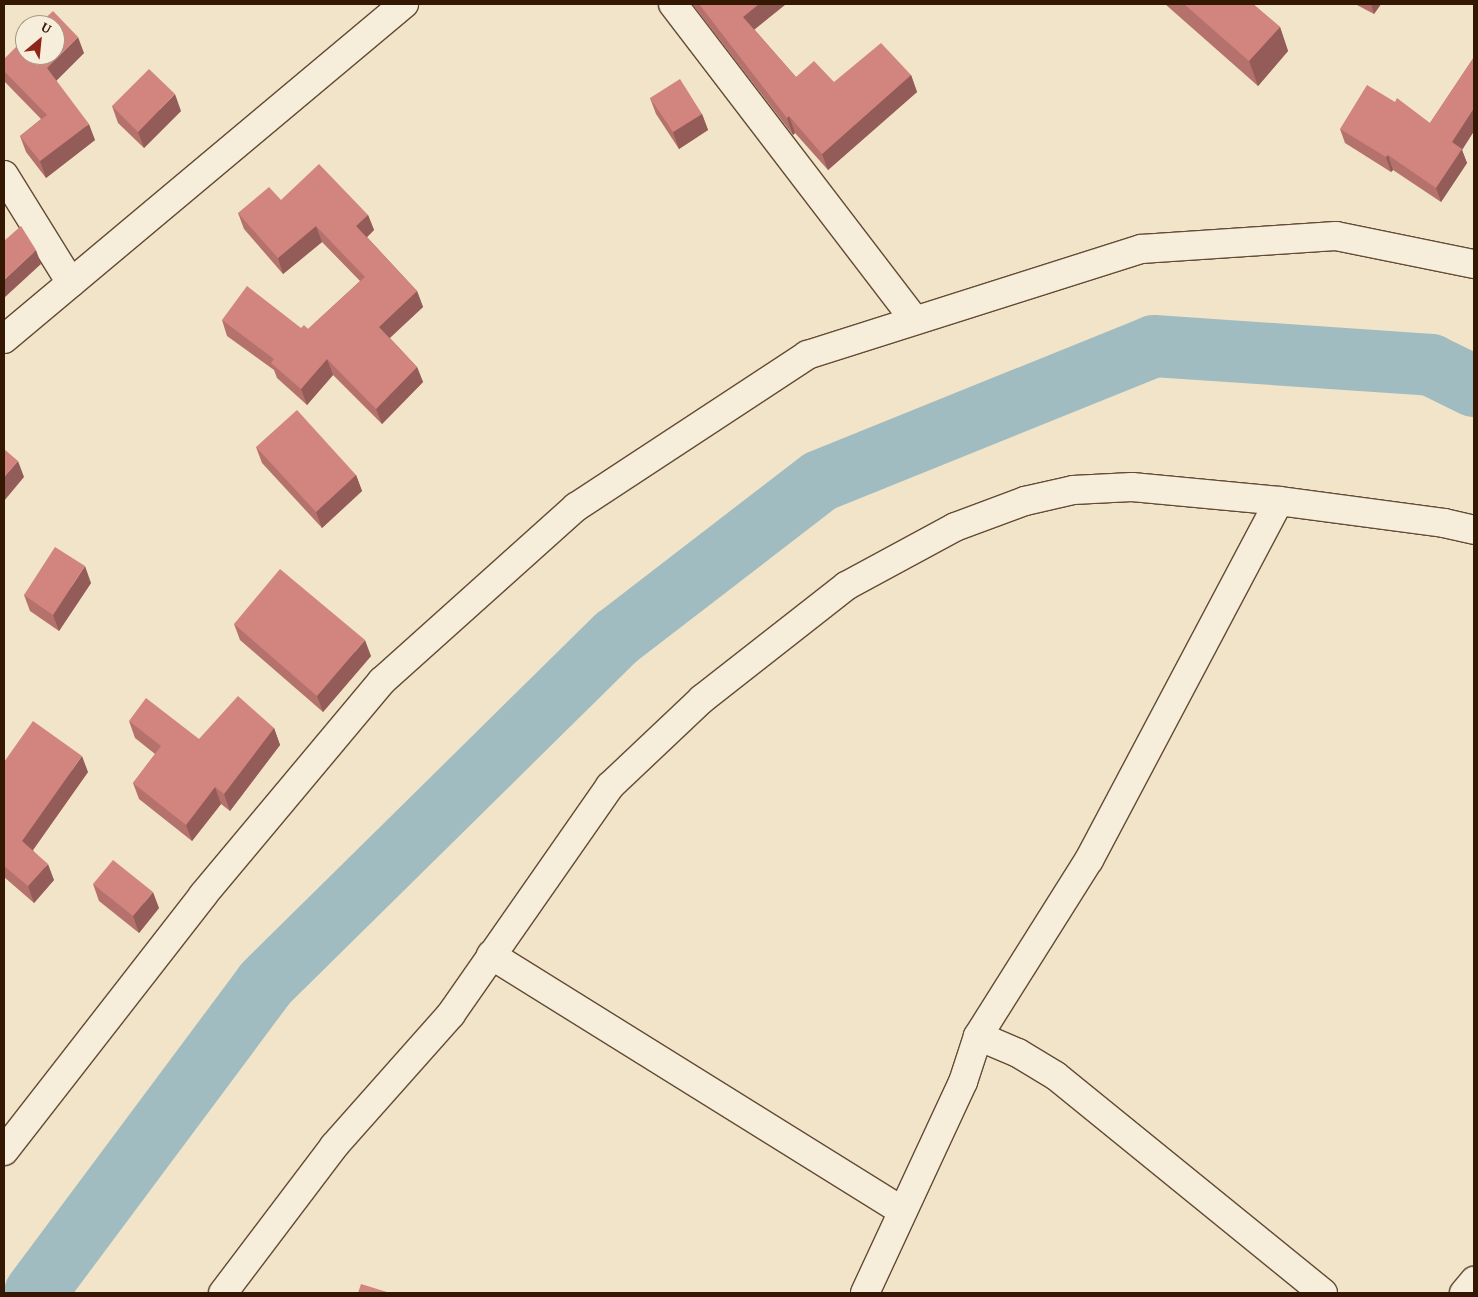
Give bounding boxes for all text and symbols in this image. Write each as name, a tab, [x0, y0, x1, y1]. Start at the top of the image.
north arrow	[15, 15, 65, 65]
text: U	[38, 17, 55, 39]

